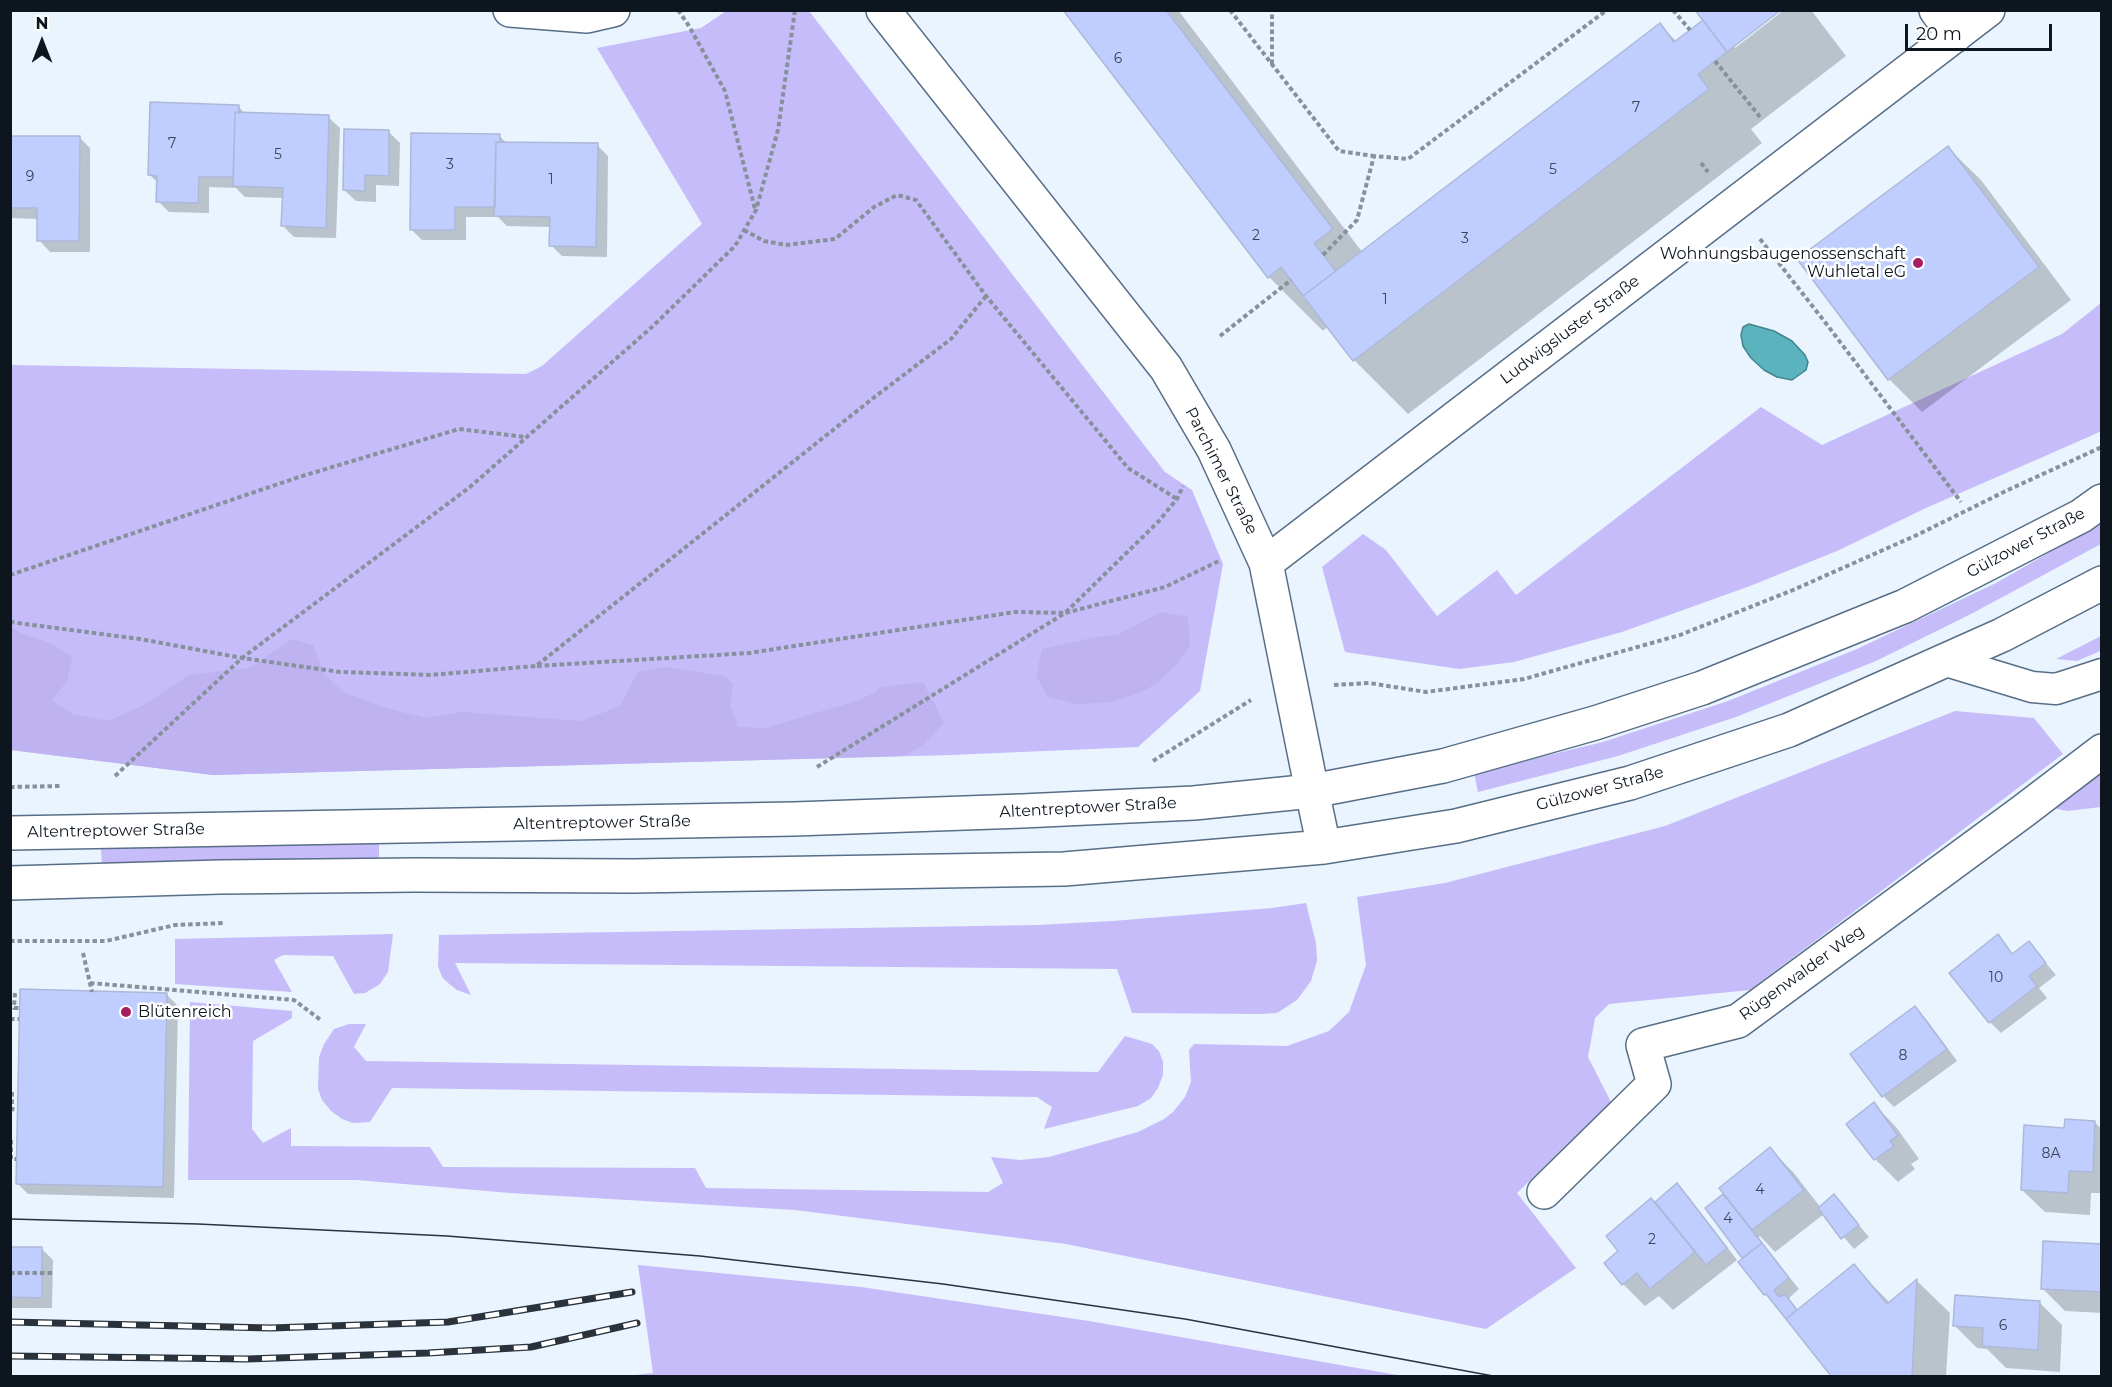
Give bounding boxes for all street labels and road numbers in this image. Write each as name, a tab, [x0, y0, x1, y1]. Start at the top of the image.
street label: Ludwigsluster Straße	[1497, 271, 1643, 389]
street label: Parchimer Straße	[1181, 404, 1261, 538]
street label: Gülzower Straße	[1964, 504, 2088, 582]
street label: Gülzower Straße	[1534, 763, 1666, 815]
street label: Altentreptower Straße	[999, 794, 1177, 822]
street label: Altentreptower Straße	[513, 812, 691, 834]
street label: Altentreptower Straße	[27, 820, 205, 842]
street label: Rügenwalder Weg	[1736, 921, 1868, 1025]

